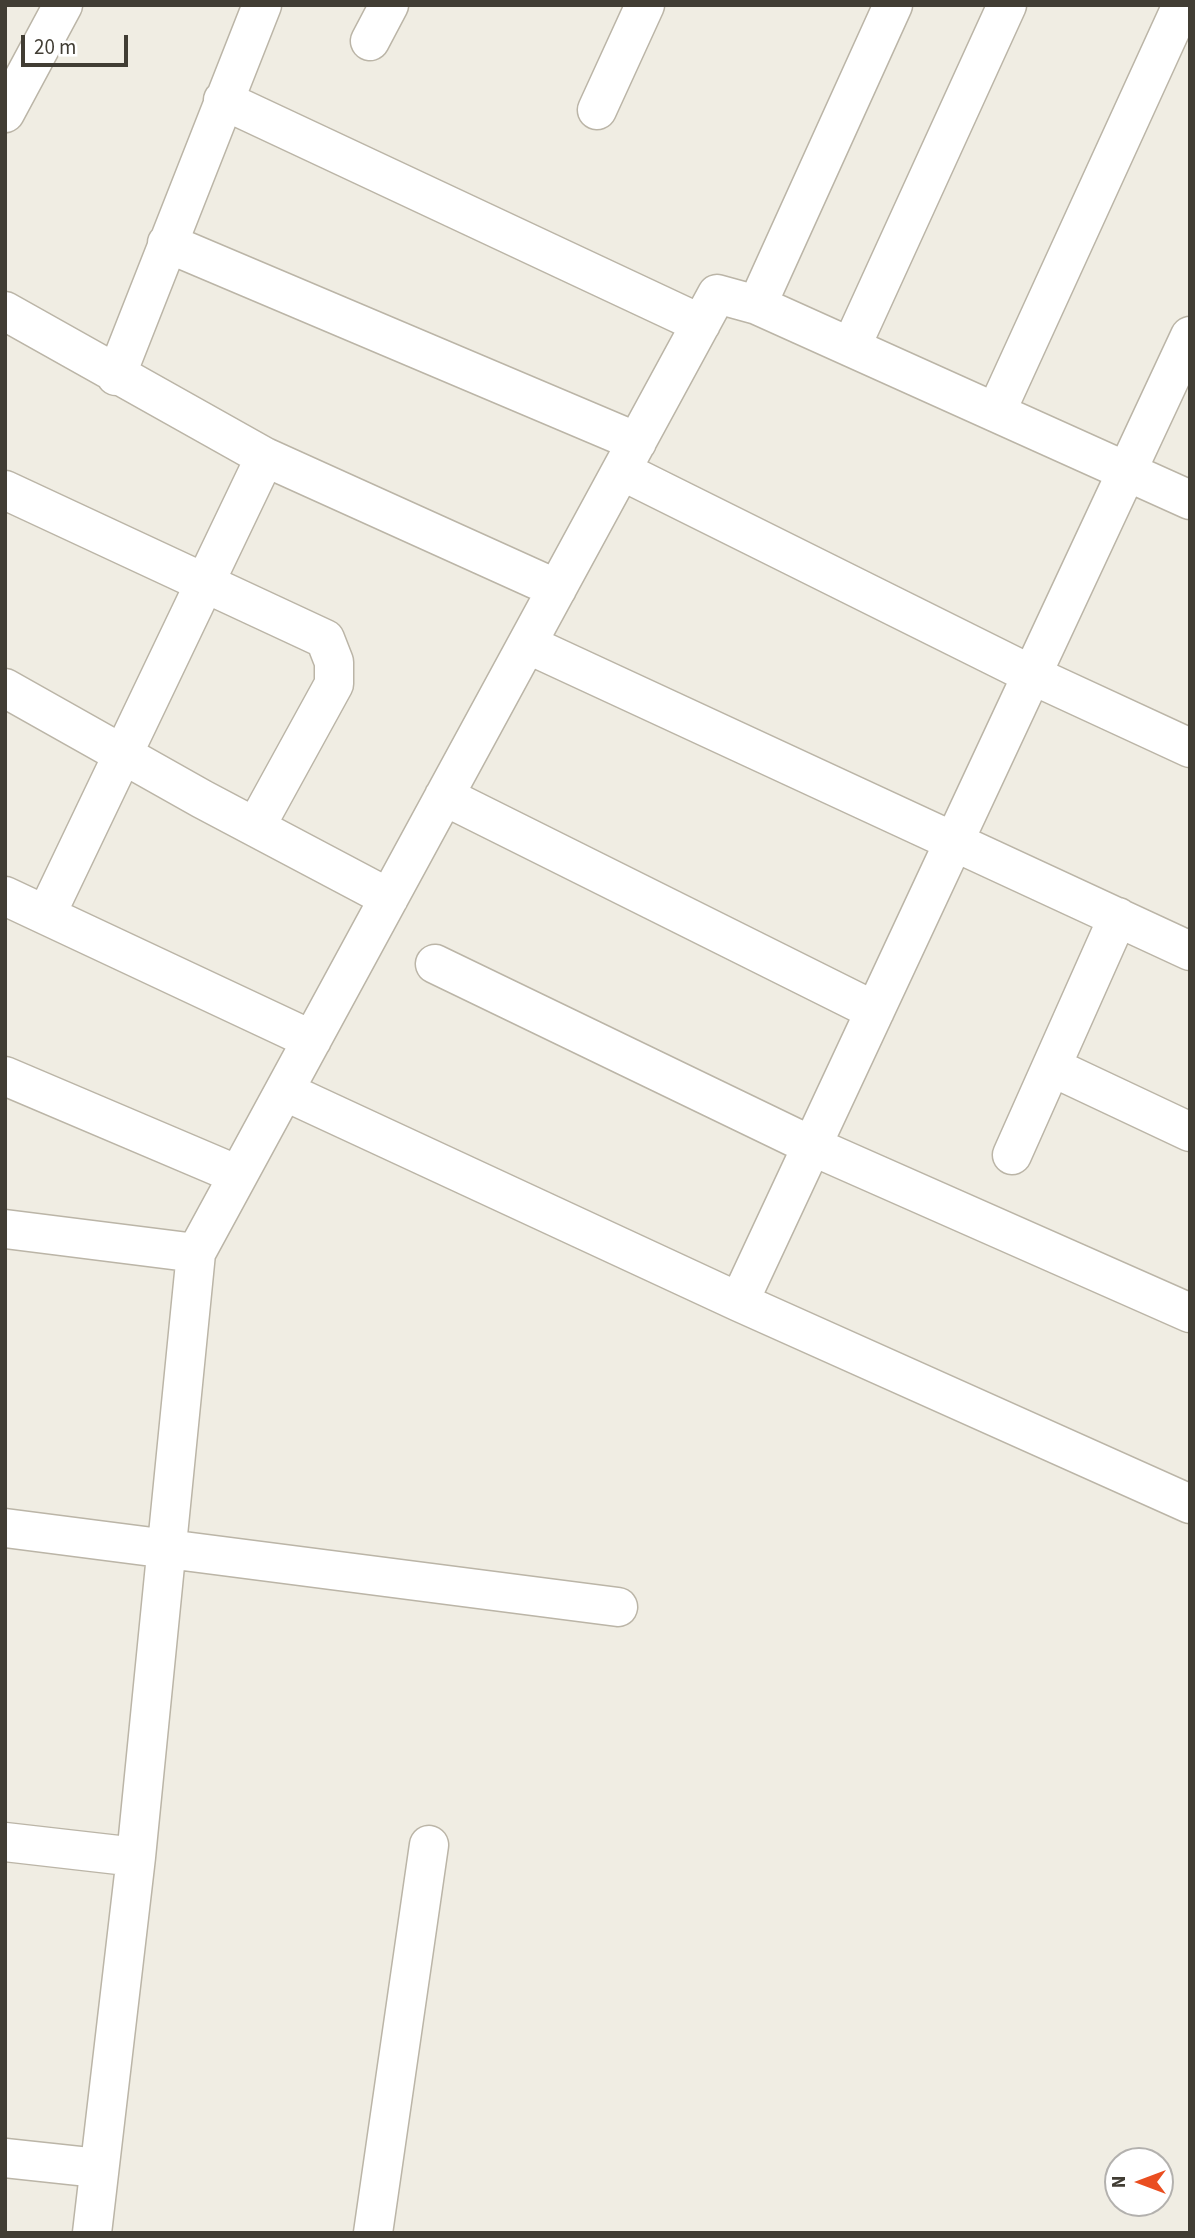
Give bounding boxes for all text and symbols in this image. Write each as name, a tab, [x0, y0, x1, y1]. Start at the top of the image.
scale bar	[24, 21, 131, 65]
text: 20 m	[34, 32, 76, 62]
north arrow	[1104, 2147, 1174, 2217]
text: N	[1106, 2176, 1133, 2188]

